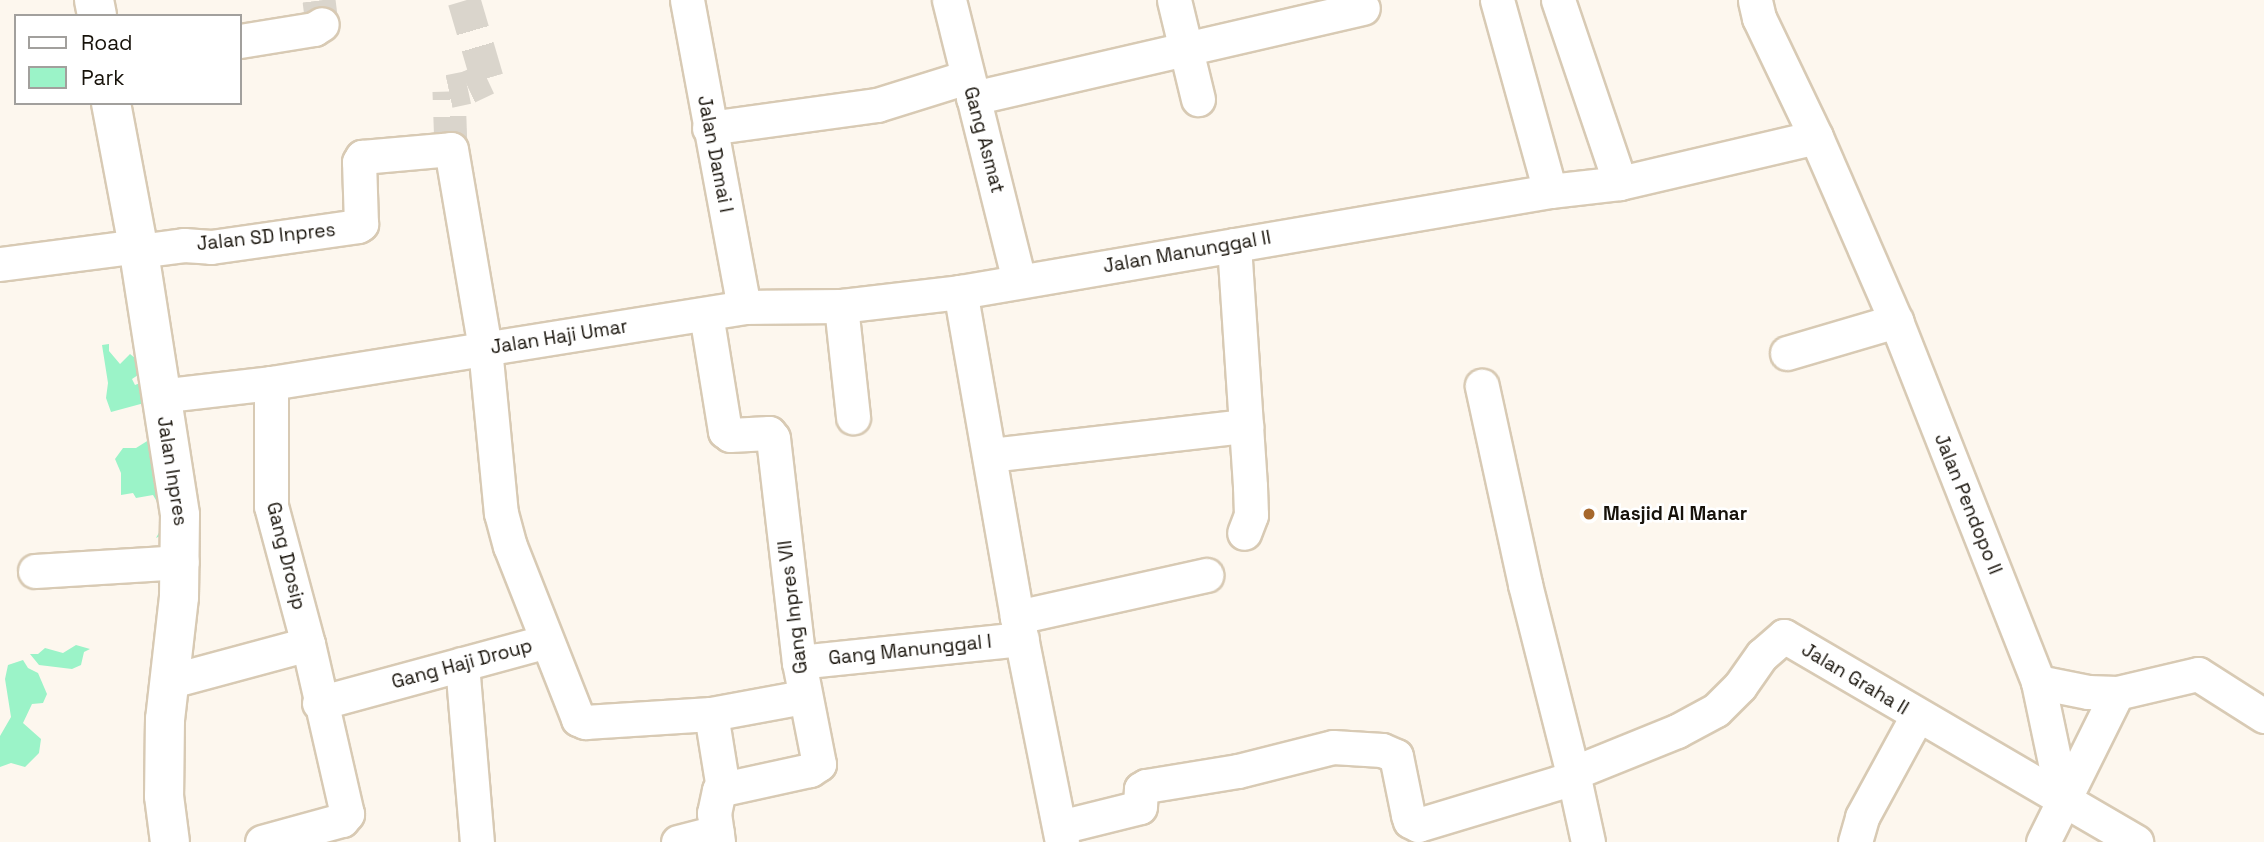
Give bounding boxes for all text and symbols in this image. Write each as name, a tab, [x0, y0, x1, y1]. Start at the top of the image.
legend	[14, 14, 242, 105]
text: Road	[81, 29, 133, 56]
text: Park	[81, 64, 125, 91]
street label: Gang Asmat	[959, 84, 1009, 196]
street label: Jalan Damai I	[692, 94, 738, 214]
street label: Jalan SD Inpres	[195, 218, 337, 256]
street label: Jalan Manunggal II	[1101, 226, 1273, 278]
street label: Jalan Haji Umar	[489, 315, 629, 359]
street label: Jalan Inpres	[152, 415, 192, 527]
street label: Jalan Pendopo II	[1929, 430, 2007, 578]
street label: Gang Drosip	[262, 500, 310, 612]
place label: Masjid Al Manar	[1603, 503, 1748, 525]
marker: Masjid Al Manar	[1581, 506, 1597, 522]
street label: Gang Inpres VII	[773, 539, 813, 675]
street label: Gang Manunggal I	[827, 630, 993, 670]
street label: Gang Haji Droup	[389, 634, 535, 694]
street label: Jalan Graha II	[1797, 638, 1913, 720]

